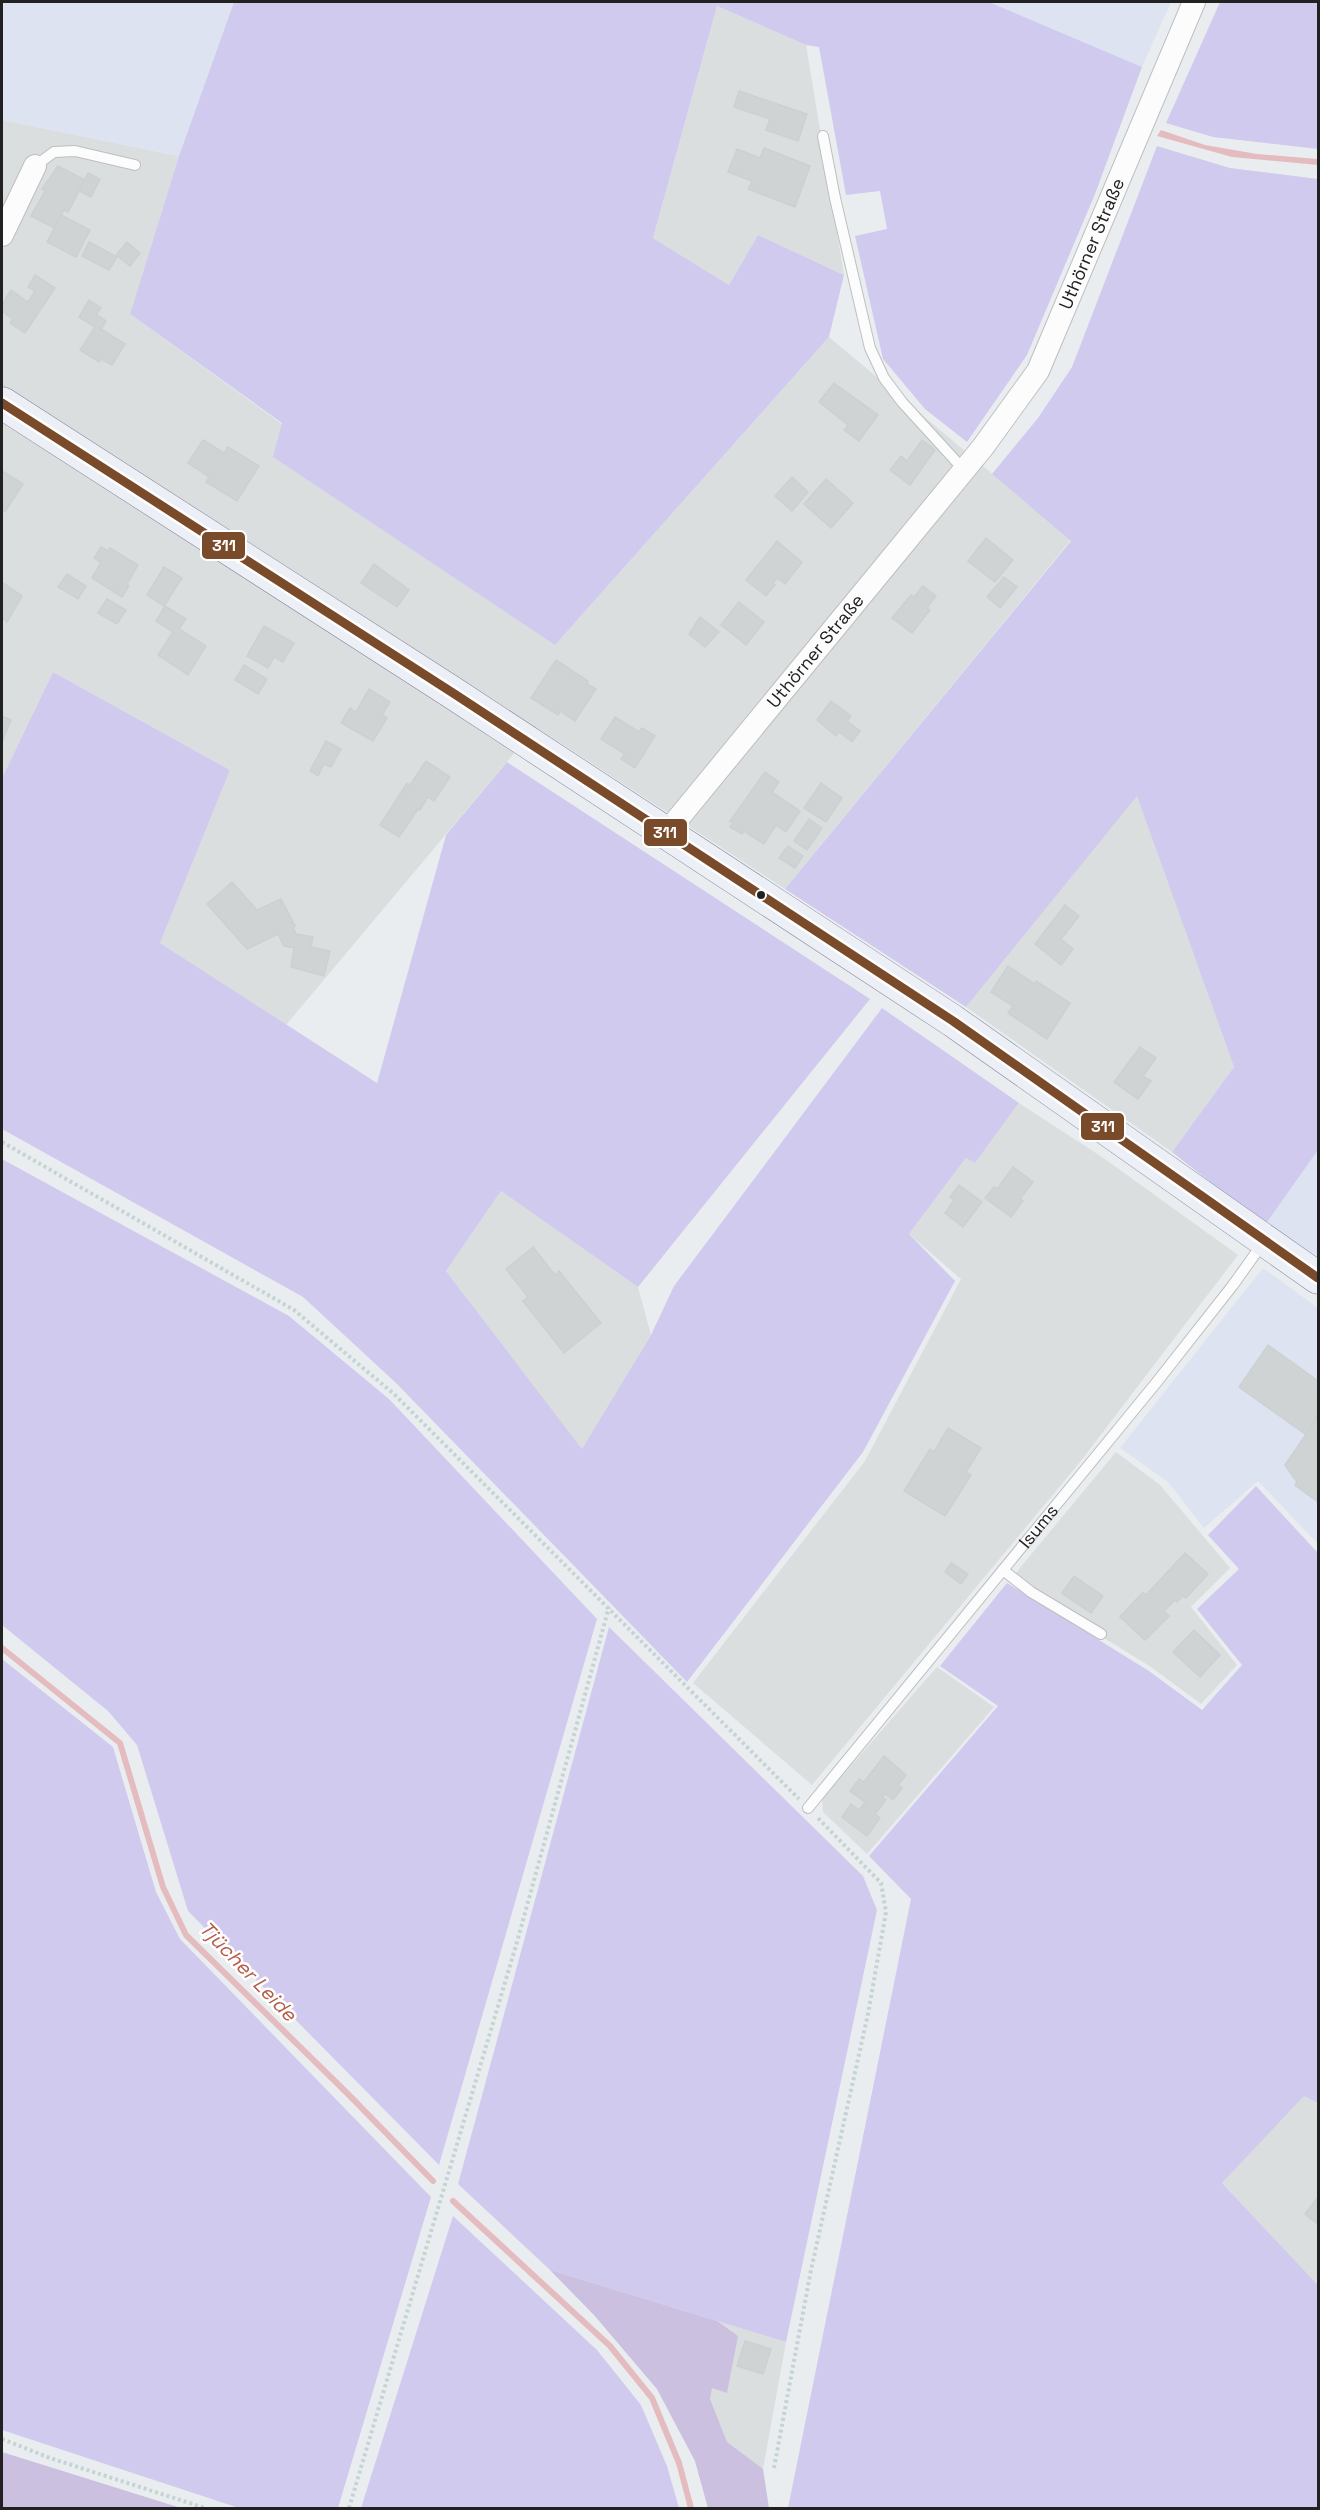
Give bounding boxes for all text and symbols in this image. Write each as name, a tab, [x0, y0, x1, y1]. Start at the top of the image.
street label: Uthörner Straße	[1053, 174, 1129, 313]
line badge: 311	[201, 531, 246, 560]
text: 311	[212, 535, 236, 556]
street label: Uthörner Straße	[762, 589, 869, 712]
line badge: 311	[643, 818, 688, 847]
text: 311	[653, 822, 677, 843]
unlabelled marker	[755, 889, 767, 901]
line badge: 311	[1080, 1112, 1125, 1141]
text: 311	[1091, 1116, 1115, 1137]
street label: Isums	[1014, 1499, 1063, 1553]
water label: Tjücher Leide	[194, 1915, 303, 2028]

